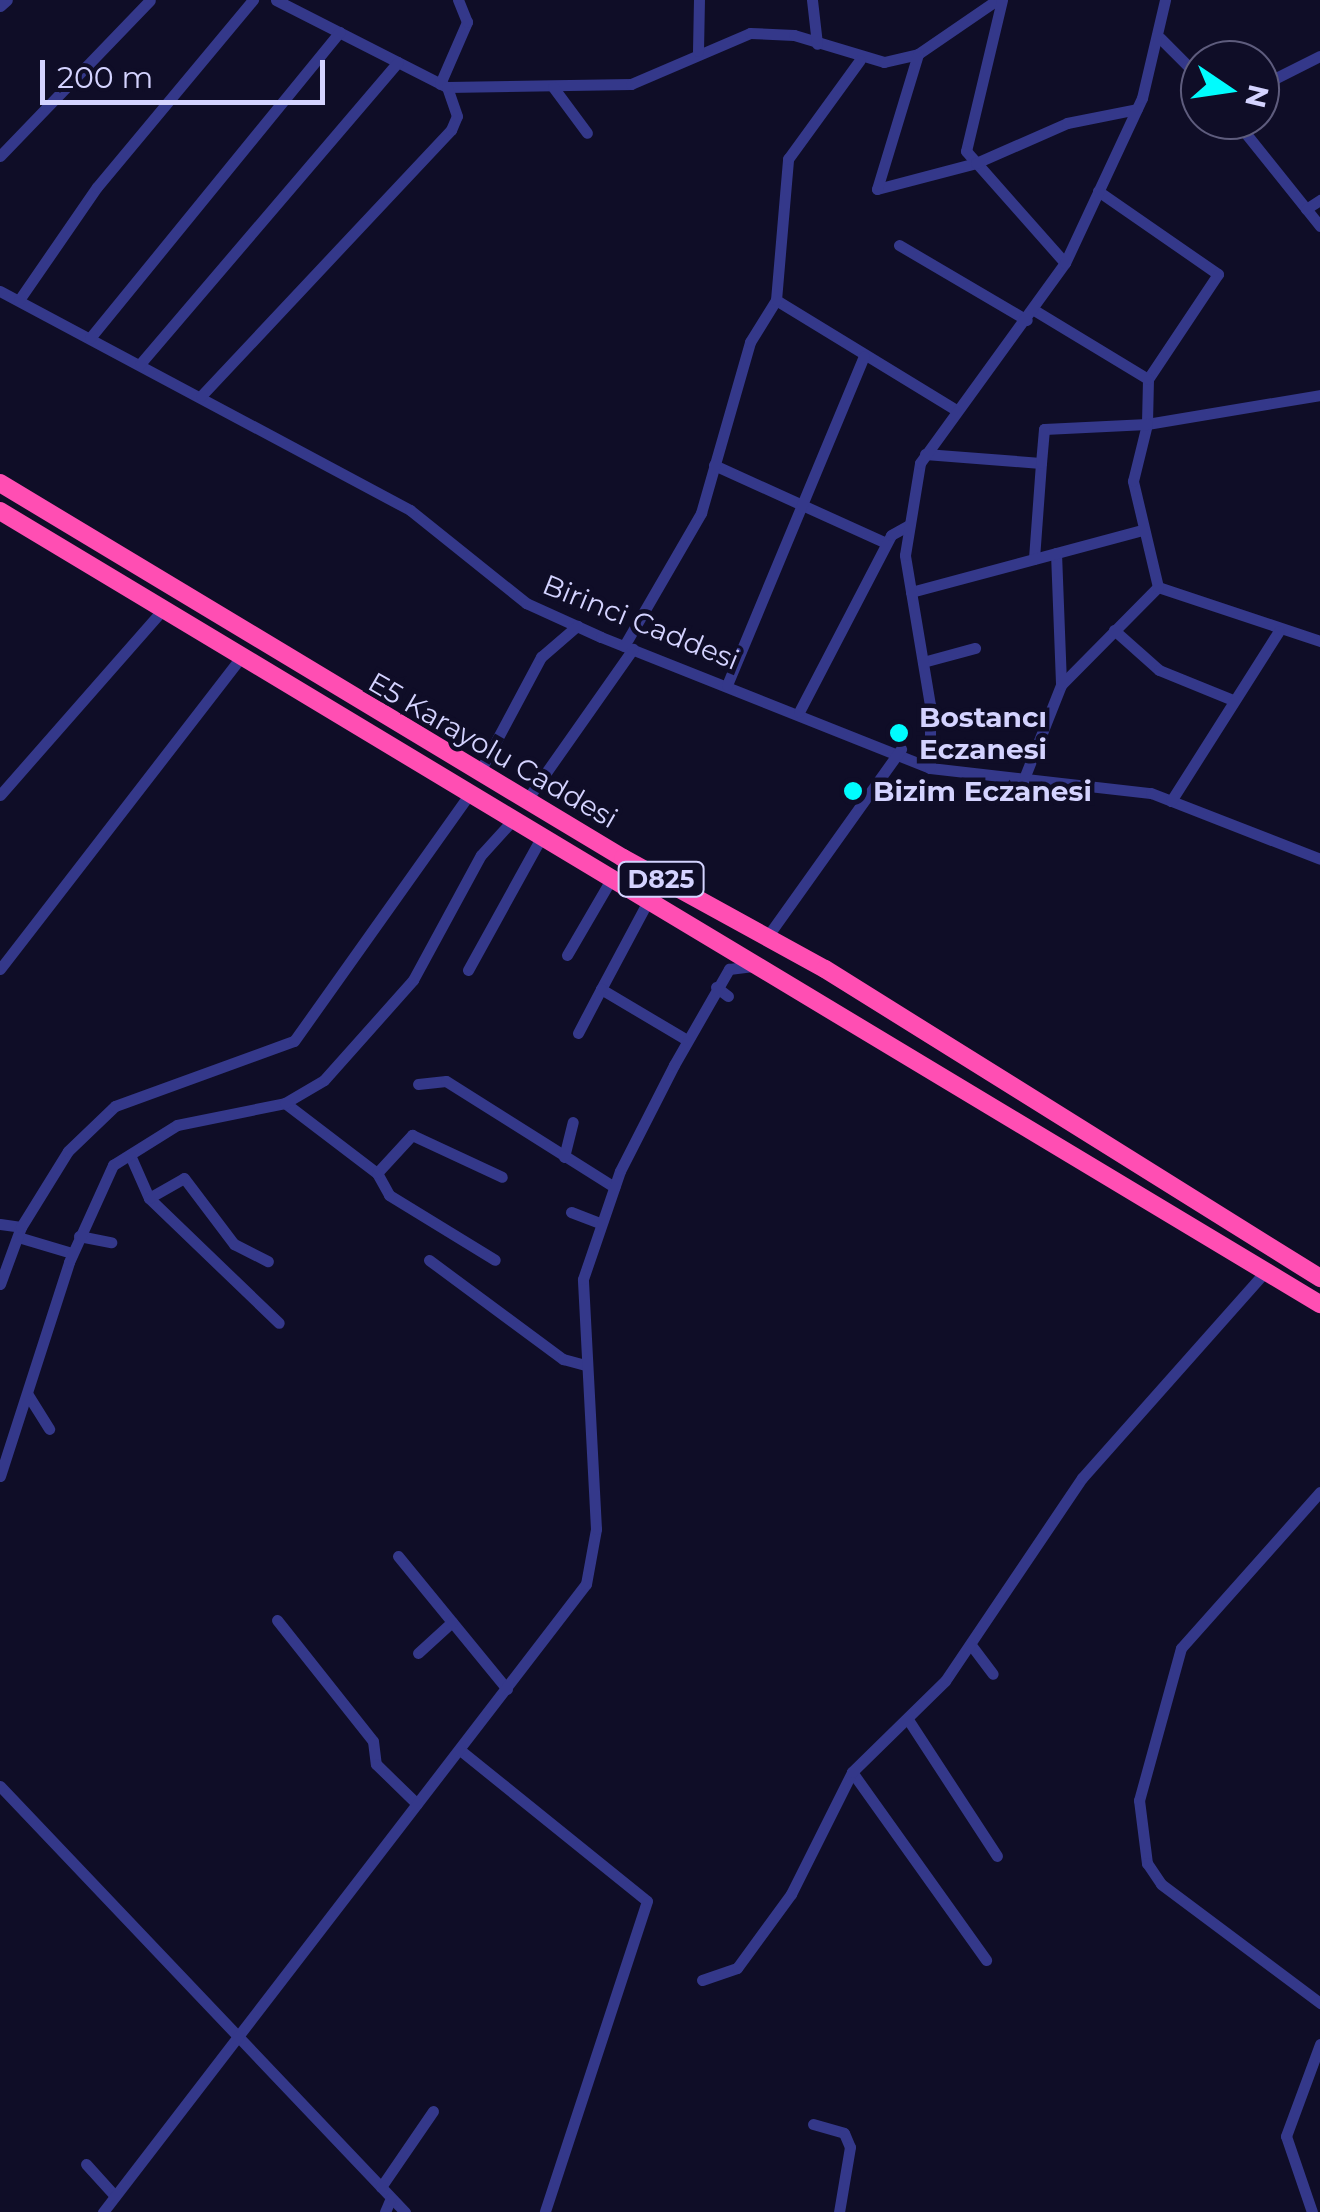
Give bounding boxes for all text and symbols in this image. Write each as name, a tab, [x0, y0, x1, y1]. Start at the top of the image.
scale bar	[45, 40, 330, 102]
north arrow	[1180, 40, 1280, 140]
text: 200 m	[57, 59, 153, 96]
text: N	[1238, 81, 1276, 111]
street label: Birinci Caddesi	[538, 567, 744, 677]
street label: E5 Karayolu Caddesi	[362, 665, 624, 835]
place label: Bostancı Eczanesi	[919, 700, 1047, 766]
marker: Bostancı Eczanesi	[888, 722, 910, 744]
place label: Bizim Eczanesi	[873, 774, 1092, 808]
marker: Bizim Eczanesi	[842, 780, 864, 802]
road number: D825	[616, 859, 706, 899]

